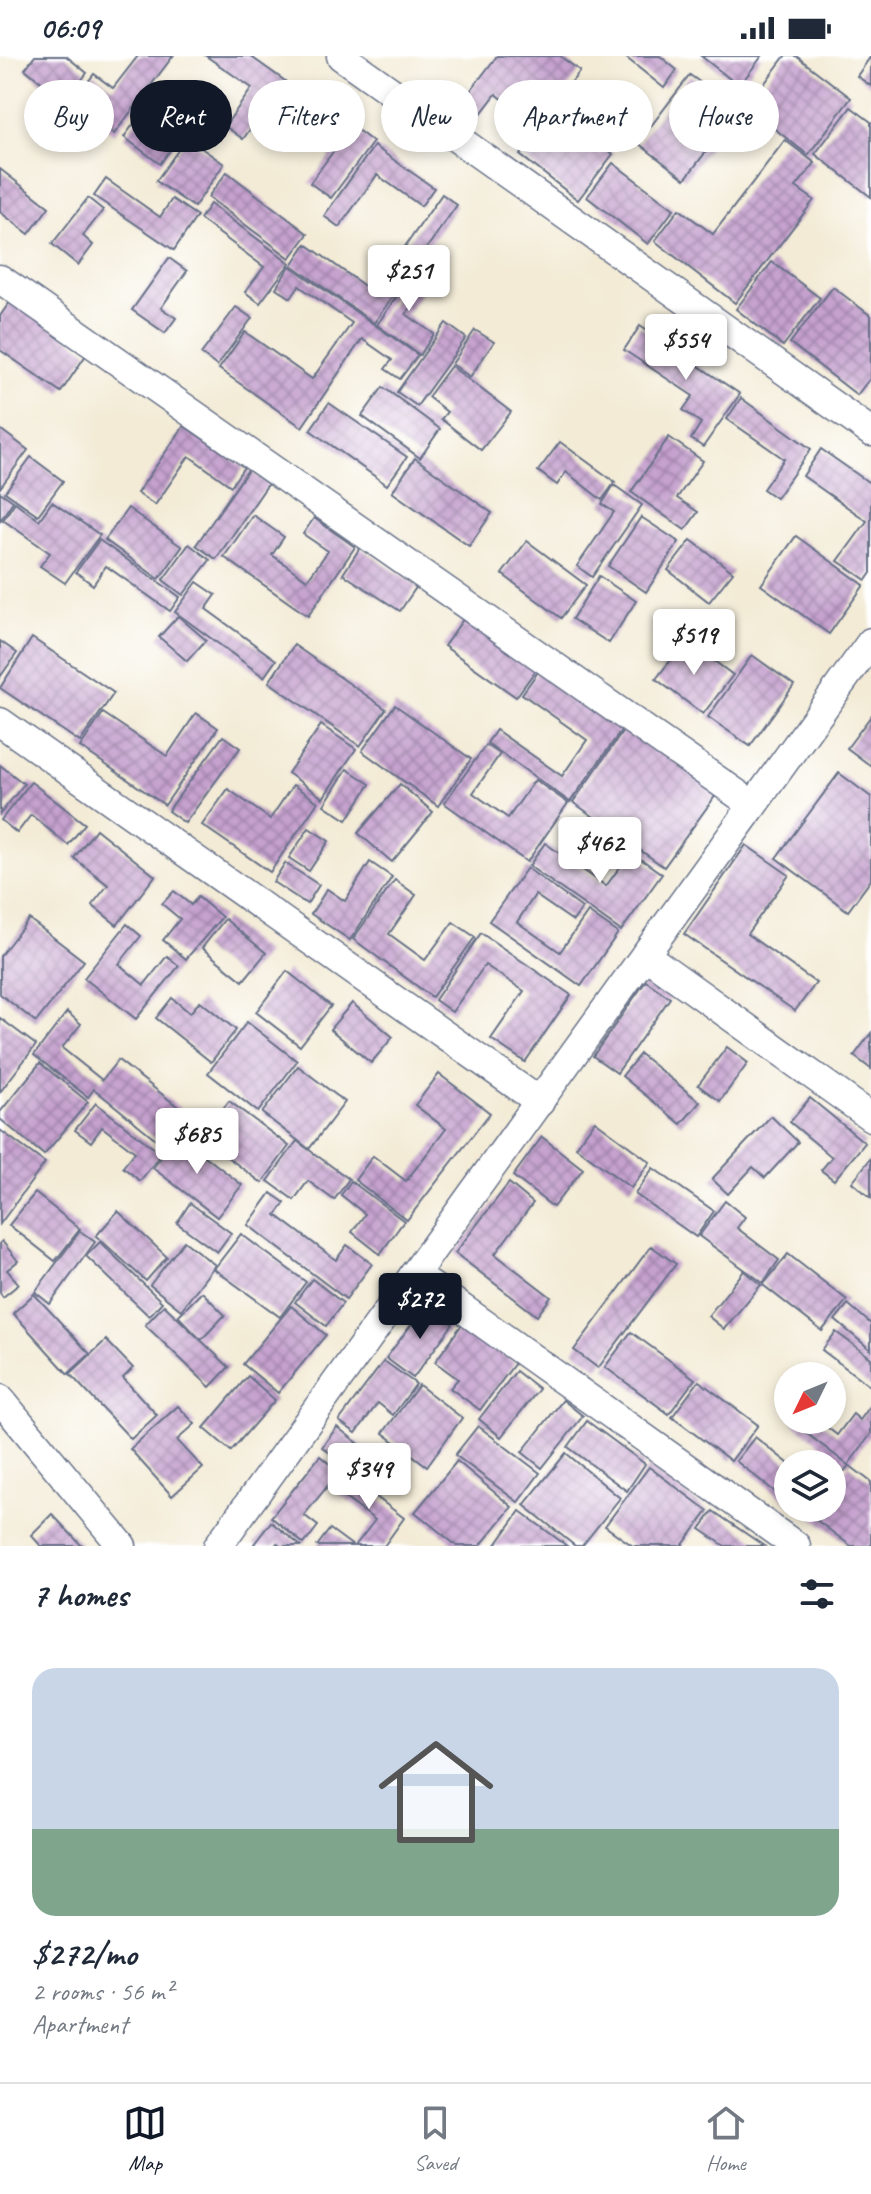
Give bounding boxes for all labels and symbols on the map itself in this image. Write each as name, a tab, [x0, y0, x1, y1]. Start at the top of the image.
pin: $251	[362, 245, 456, 313]
pin: $554	[639, 314, 733, 382]
pin: $519	[647, 609, 741, 677]
pin: $462	[553, 817, 647, 885]
pin: $685	[150, 1108, 244, 1176]
pin: $272	[373, 1273, 467, 1341]
north arrow	[774, 1362, 846, 1434]
pin: $349	[322, 1443, 416, 1511]

